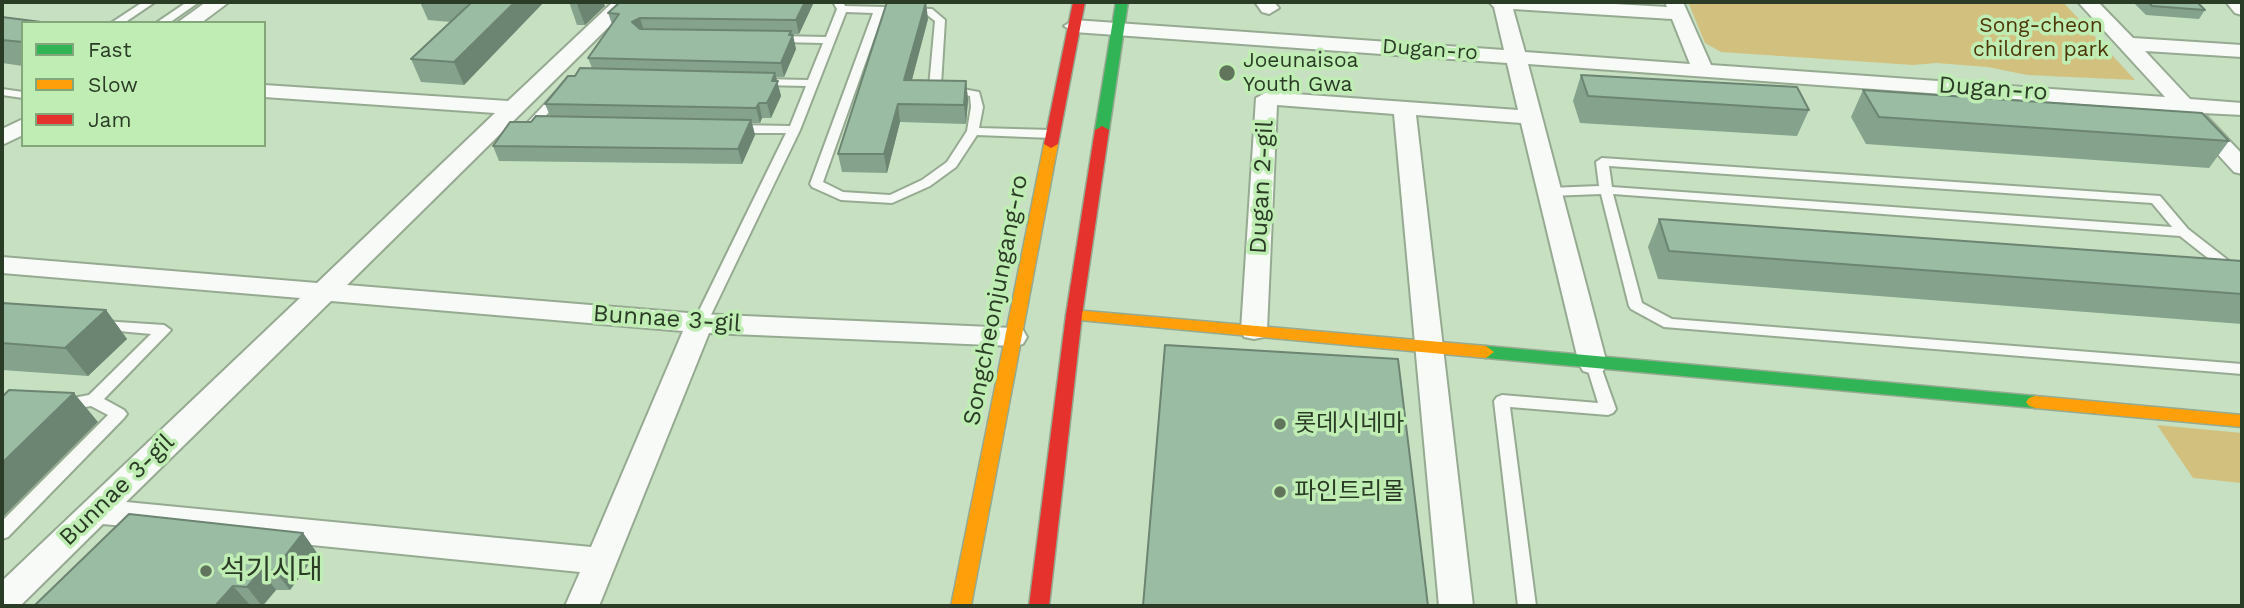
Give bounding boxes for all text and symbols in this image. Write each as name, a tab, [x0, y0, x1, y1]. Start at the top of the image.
park label: Song-cheon children park	[1973, 13, 2109, 63]
legend	[21, 21, 266, 147]
street label: Dugan-ro	[1381, 34, 1479, 66]
text: Fast	[88, 37, 132, 62]
place label: Joeunaisoa Youth Gwa	[1243, 48, 1358, 98]
marker: Joeunaisoa Youth Gwa	[1217, 63, 1237, 83]
street label: Dugan-ro	[1937, 71, 2049, 107]
text: Slow	[88, 72, 138, 97]
text: Jam	[88, 107, 131, 132]
street label: Dugan 2-gil	[1244, 119, 1280, 255]
street label: Songcheonjungang-ro	[958, 172, 1034, 428]
street label: Bunnae 3-gil	[592, 299, 742, 339]
place label: 롯데시네마	[1294, 410, 1404, 438]
marker: 롯데시네마	[1272, 416, 1288, 432]
street label: Bunnae 3-gil	[54, 428, 180, 552]
place label: 파인트리몰	[1294, 478, 1404, 506]
marker: 파인트리몰	[1272, 484, 1288, 500]
place label: 석기시대	[220, 554, 323, 588]
marker: 석기시대	[198, 563, 214, 579]

